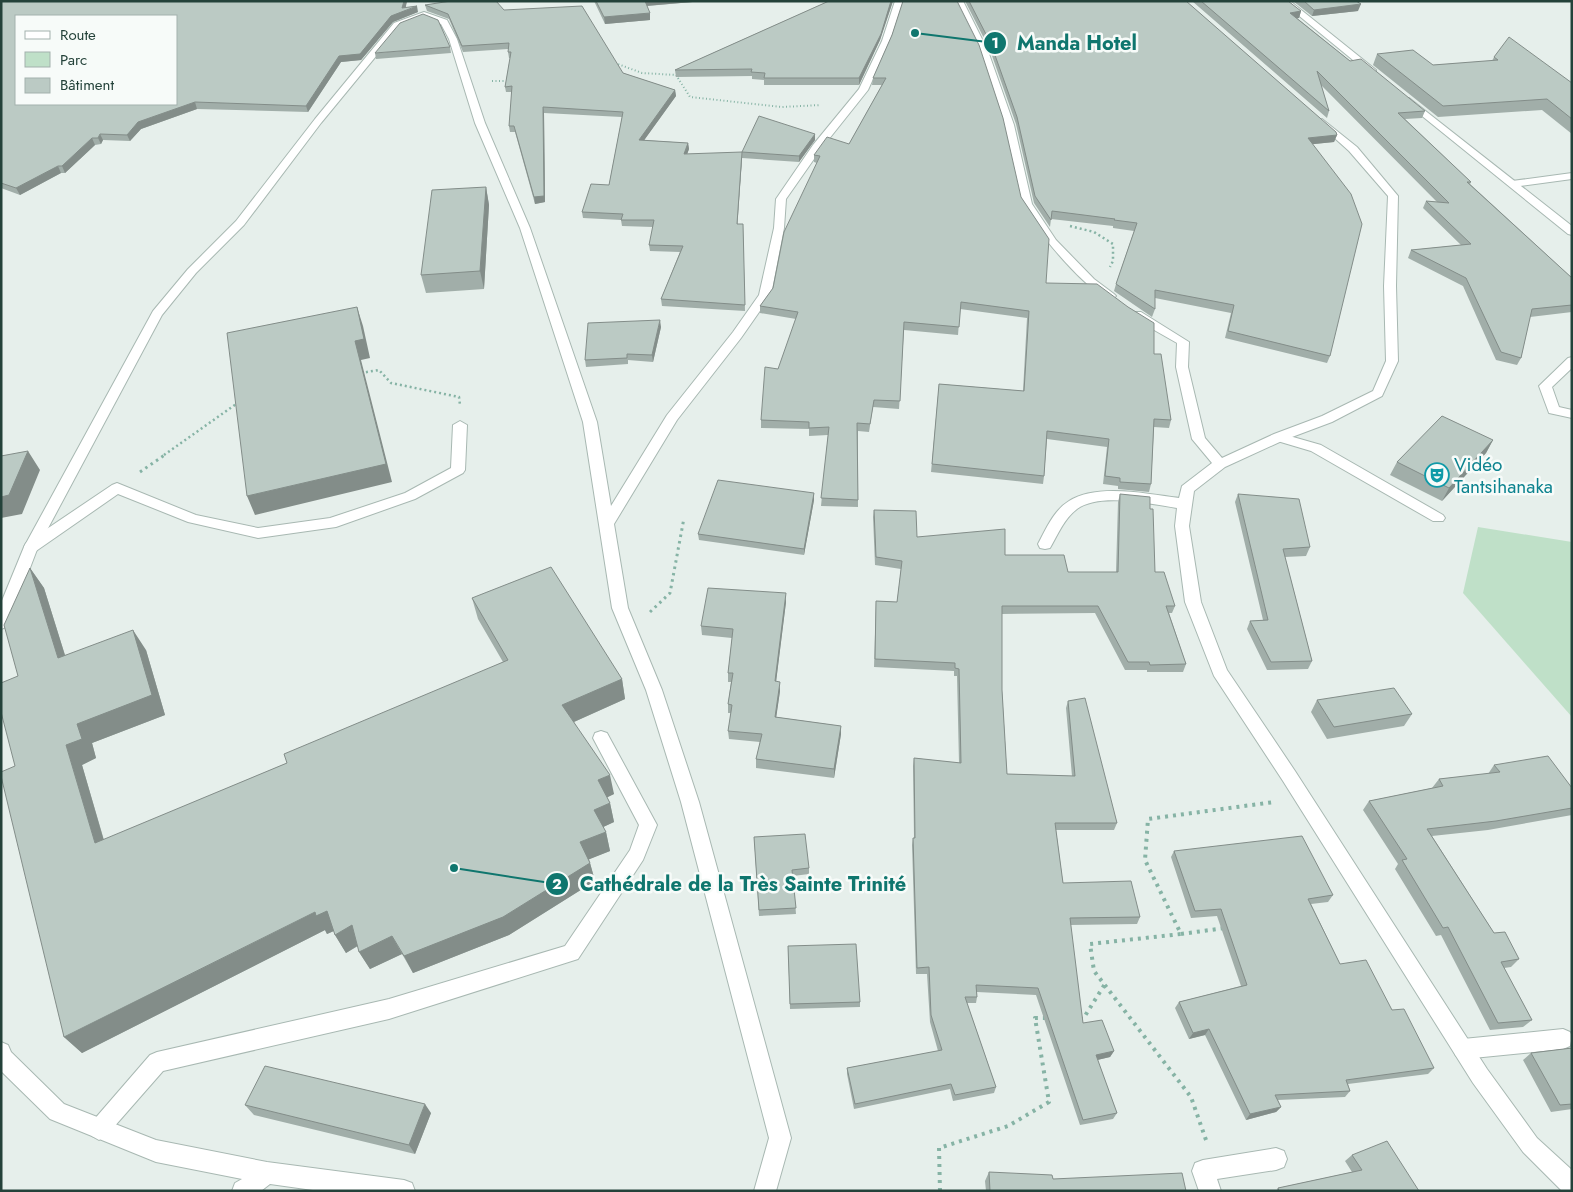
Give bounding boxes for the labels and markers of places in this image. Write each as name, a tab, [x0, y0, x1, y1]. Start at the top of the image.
callout: Manda Hotel	[982, 25, 1147, 60]
place label: Vidéo Tantsihanaka	[1454, 451, 1553, 500]
theatre icon: Vidéo Tantsihanaka	[1424, 462, 1450, 488]
callout: Cathédrale de la Très Sainte Trinité	[544, 866, 916, 901]

